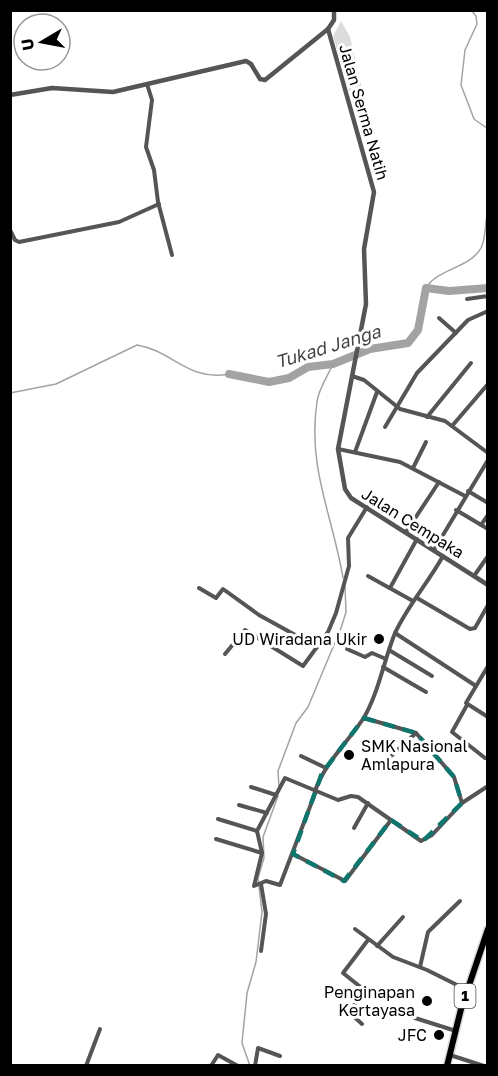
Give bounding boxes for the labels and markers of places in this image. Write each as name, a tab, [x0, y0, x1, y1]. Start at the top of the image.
place label: UD Wiradana Ukir	[232, 629, 367, 649]
marker: UD Wiradana Ukir	[372, 632, 386, 646]
place label: SMK Nasional Amlapura	[361, 736, 468, 774]
marker: SMK Nasional Amlapura	[342, 748, 356, 762]
place label: Penginapan Kertayasa	[324, 982, 415, 1020]
marker: Penginapan Kertayasa	[420, 994, 434, 1008]
place label: JFC	[398, 1025, 427, 1045]
marker: JFC	[432, 1028, 446, 1042]

